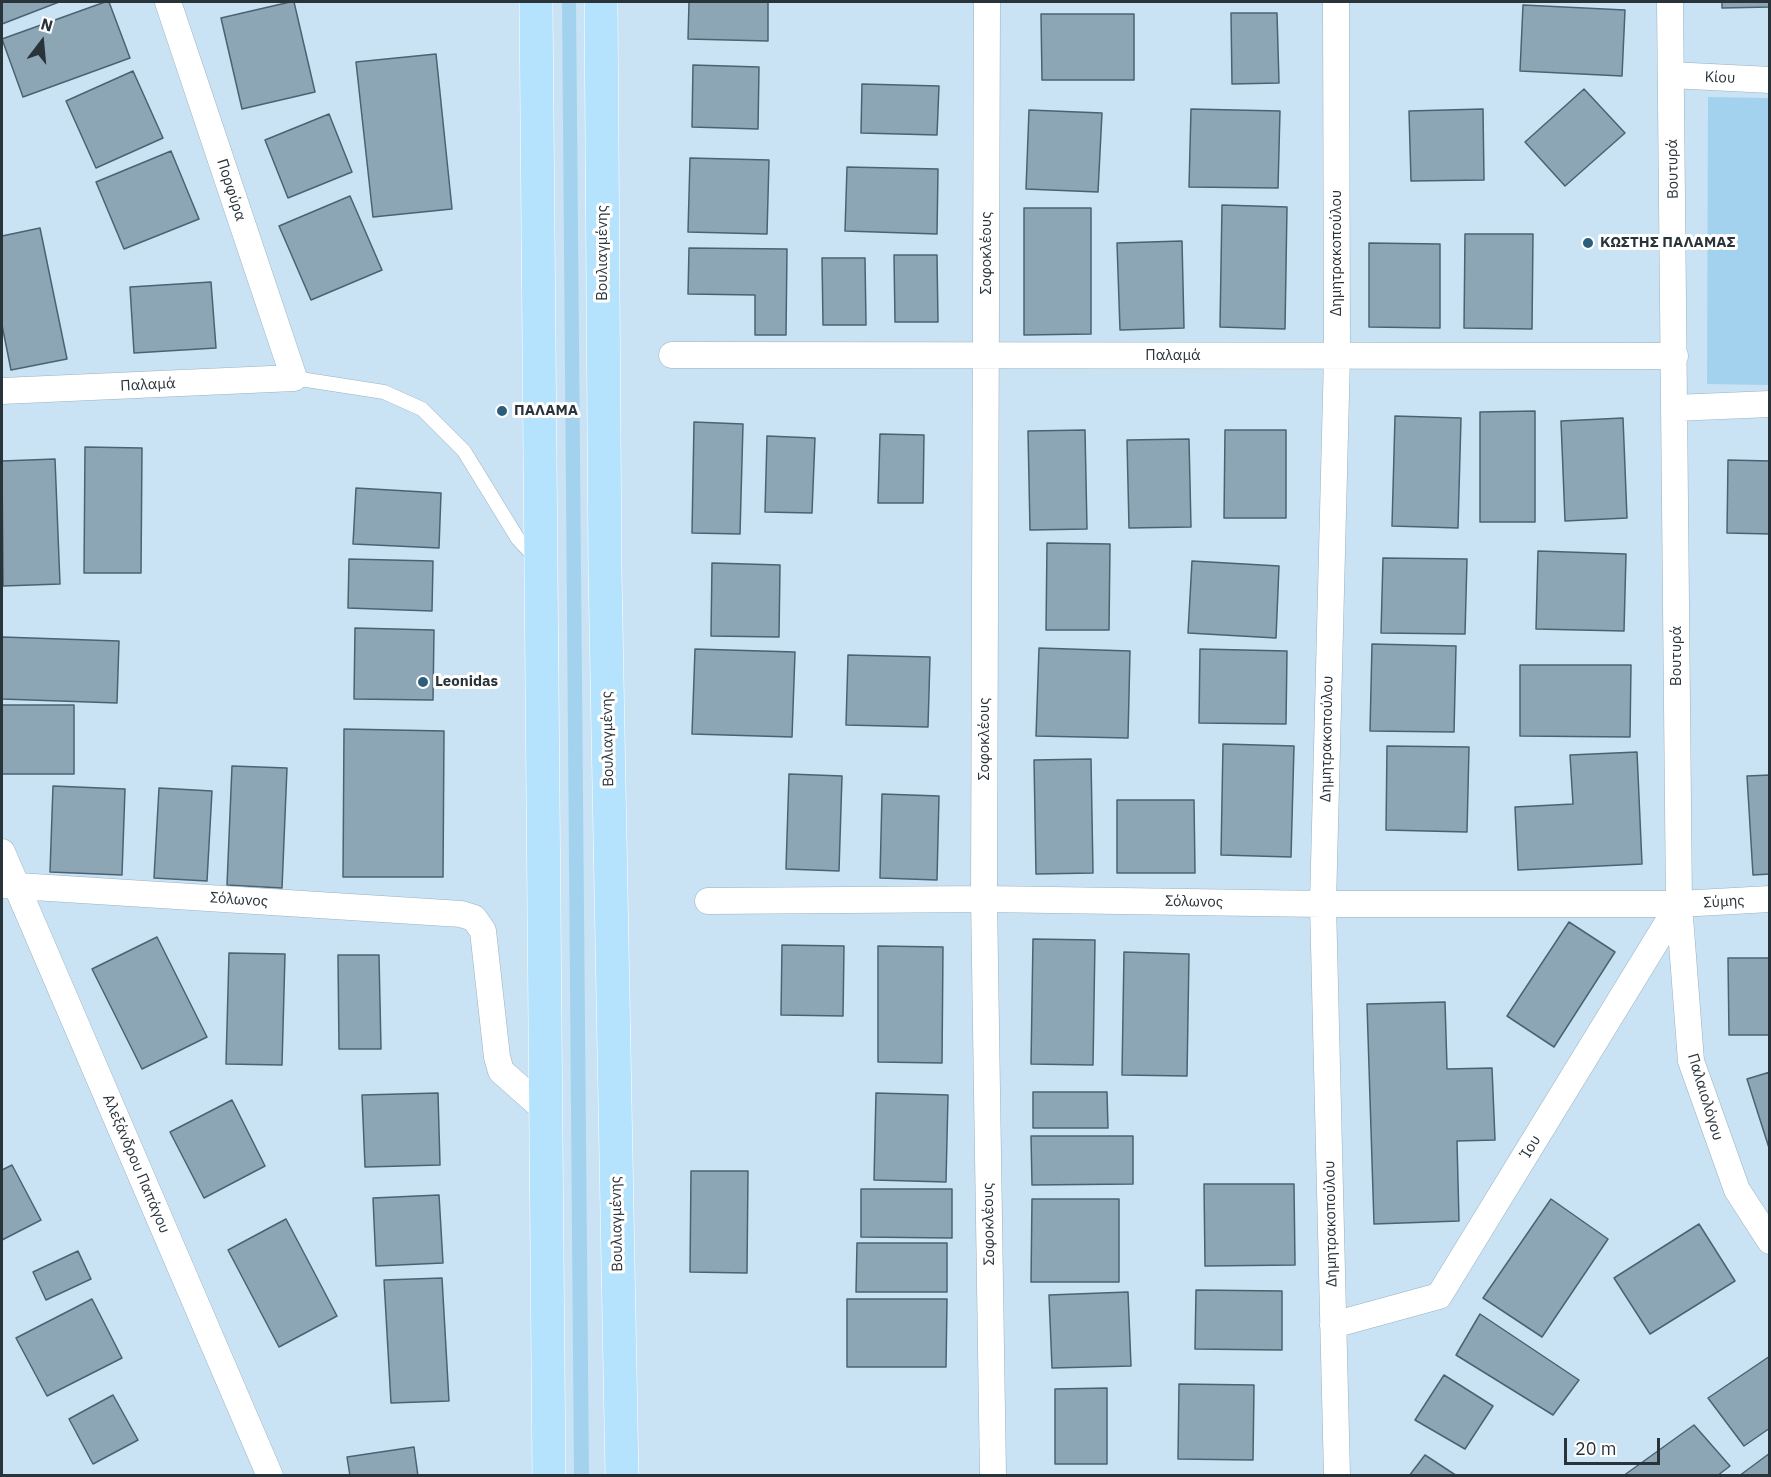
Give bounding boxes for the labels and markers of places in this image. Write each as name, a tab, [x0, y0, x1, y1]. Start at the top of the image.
place label: ΚΩΣΤΗΣ ΠΑΛΑΜΑΣ	[1600, 234, 1736, 252]
marker: ΚΩΣΤΗΣ ΠΑΛΑΜΑΣ	[1581, 236, 1595, 250]
place label: ΠΑΛΑΜΑ	[514, 402, 578, 420]
marker: ΠΑΛΑΜΑ	[495, 404, 509, 418]
place label: Leonidas	[435, 673, 498, 691]
marker: Leonidas	[416, 675, 430, 689]

